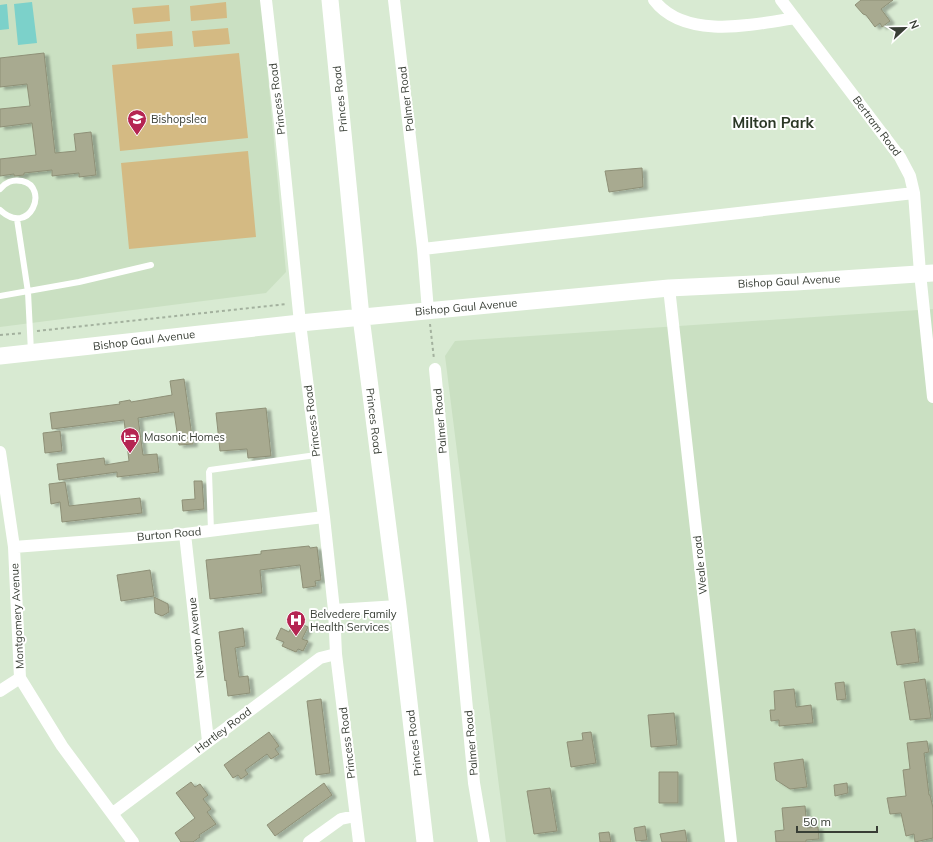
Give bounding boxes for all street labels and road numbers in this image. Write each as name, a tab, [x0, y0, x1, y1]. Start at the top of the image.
street label: Princess Road	[266, 62, 288, 136]
street label: Princes Road	[330, 65, 350, 133]
street label: Palmer Road	[395, 66, 417, 132]
street label: Bertram Road	[850, 93, 904, 159]
street label: Bishop Gaul Avenue	[737, 271, 841, 291]
street label: Bishop Gaul Avenue	[414, 296, 518, 318]
street label: Bishop Gaul Avenue	[92, 327, 196, 353]
street label: Princess Road	[301, 384, 323, 458]
street label: Princes Road	[363, 387, 385, 455]
street label: Palmer Road	[430, 388, 450, 454]
street label: Burton Road	[136, 524, 202, 544]
street label: Weale road	[690, 535, 710, 595]
street label: Montgomery Avenue	[7, 563, 27, 669]
street label: Newton Avenue	[185, 597, 207, 679]
street label: Hartley Road	[192, 704, 254, 756]
street label: Princess Road	[336, 706, 358, 780]
street label: Princes Road	[403, 709, 425, 777]
street label: Palmer Road	[461, 710, 481, 776]

